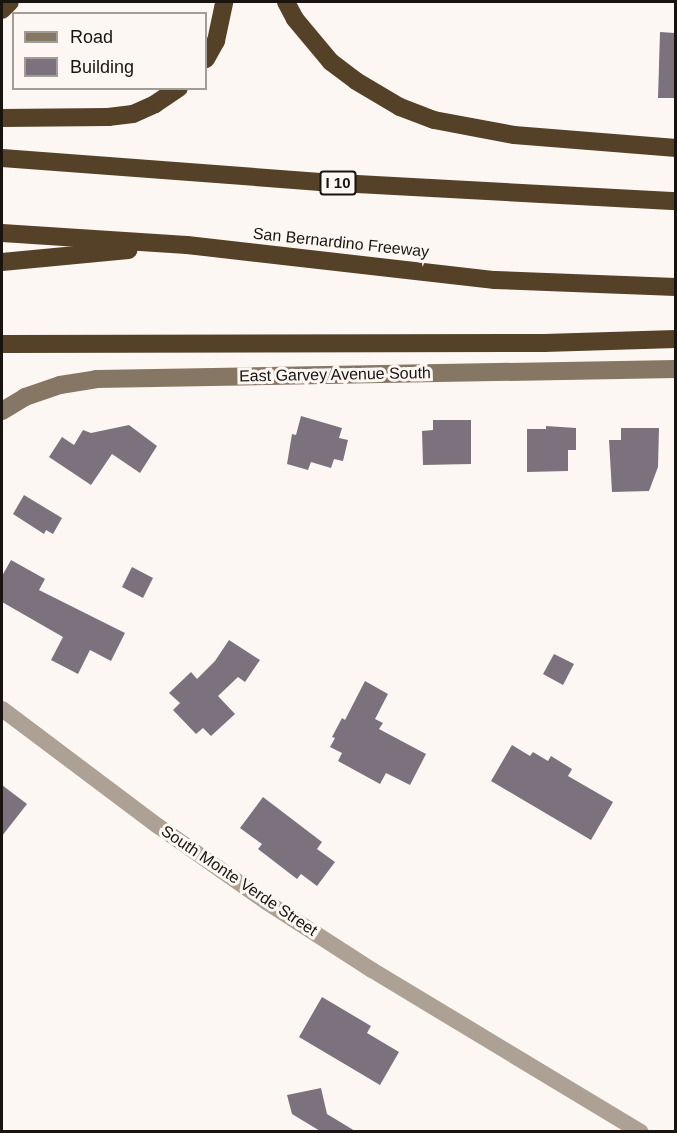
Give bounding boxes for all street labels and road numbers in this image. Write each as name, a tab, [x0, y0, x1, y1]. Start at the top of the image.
road number: I 10	[318, 171, 358, 195]
street label: San Bernardino Freeway	[252, 224, 430, 262]
street label: East Garvey Avenue South	[238, 364, 432, 386]
street label: South Monte Verde Street	[157, 822, 321, 940]

